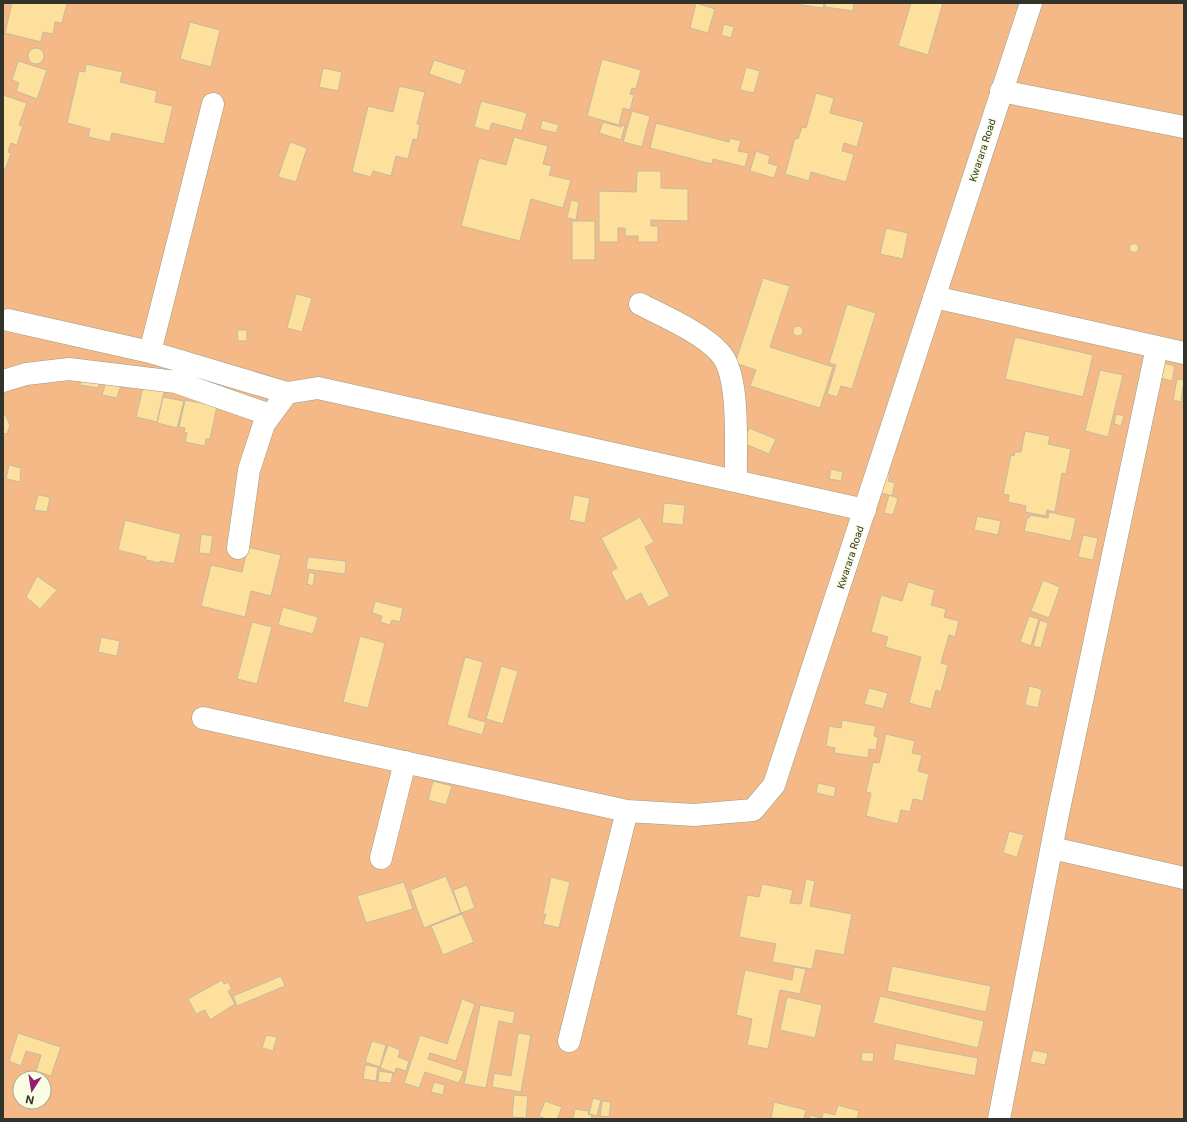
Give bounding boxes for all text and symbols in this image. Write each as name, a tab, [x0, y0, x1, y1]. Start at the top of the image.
street label: Kwarara Road	[966, 117, 998, 183]
street label: Kwarara Road	[834, 524, 866, 590]
north arrow	[12, 1070, 52, 1110]
text: N	[24, 1092, 35, 1108]

